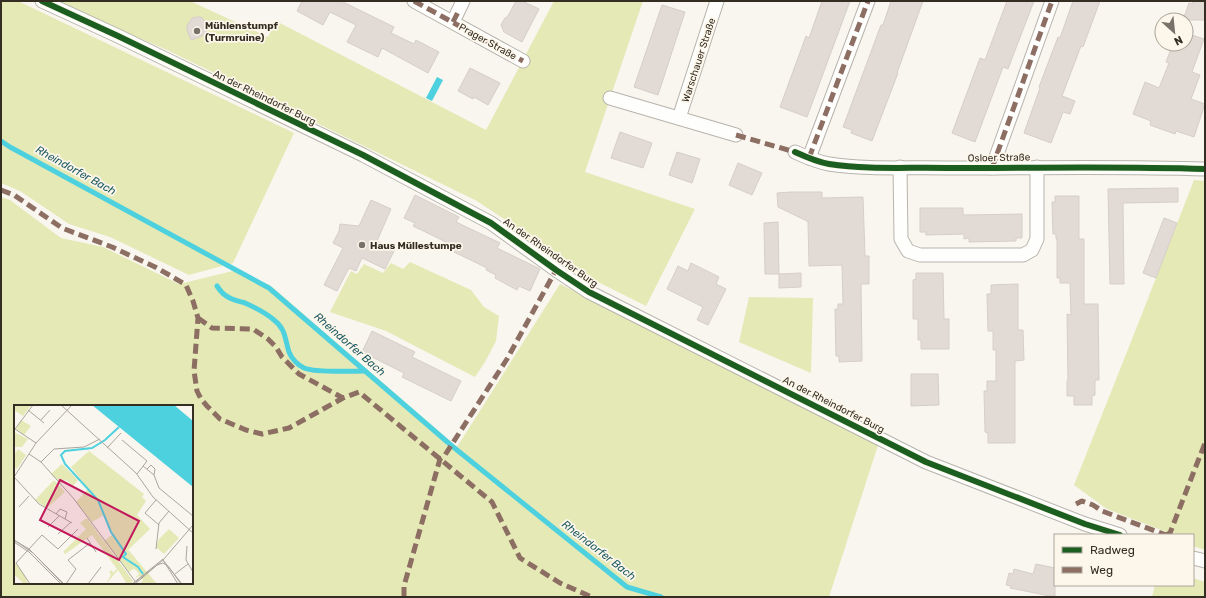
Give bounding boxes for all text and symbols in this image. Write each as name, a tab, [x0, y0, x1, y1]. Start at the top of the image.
north arrow	[1154, 12, 1194, 52]
street label: Warschauer Straße	[680, 16, 718, 104]
place label: Mühlenstumpf (Turmruine)	[205, 20, 278, 44]
street label: Prager Straße	[457, 21, 519, 63]
marker: Mühlenstumpf (Turmruine)	[192, 26, 202, 36]
text: N	[1172, 33, 1185, 48]
street label: An der Rheindorfer Burg	[211, 68, 318, 128]
water label: Rheindorfer Bach	[33, 143, 119, 198]
street label: Osloer Straße	[968, 151, 1031, 165]
street label: An der Rheindorfer Burg	[501, 216, 600, 290]
marker: Haus Müllestumpe	[357, 240, 367, 250]
place label: Haus Müllestumpe	[370, 240, 462, 252]
water label: Rheindorfer Bach	[311, 310, 388, 379]
street label: An der Rheindorfer Burg	[781, 374, 887, 436]
inset map	[14, 405, 193, 584]
water label: Rheindorfer Bach	[559, 518, 638, 583]
legend	[1054, 534, 1194, 586]
text: Radweg	[1090, 543, 1135, 557]
text: Weg	[1090, 563, 1113, 577]

